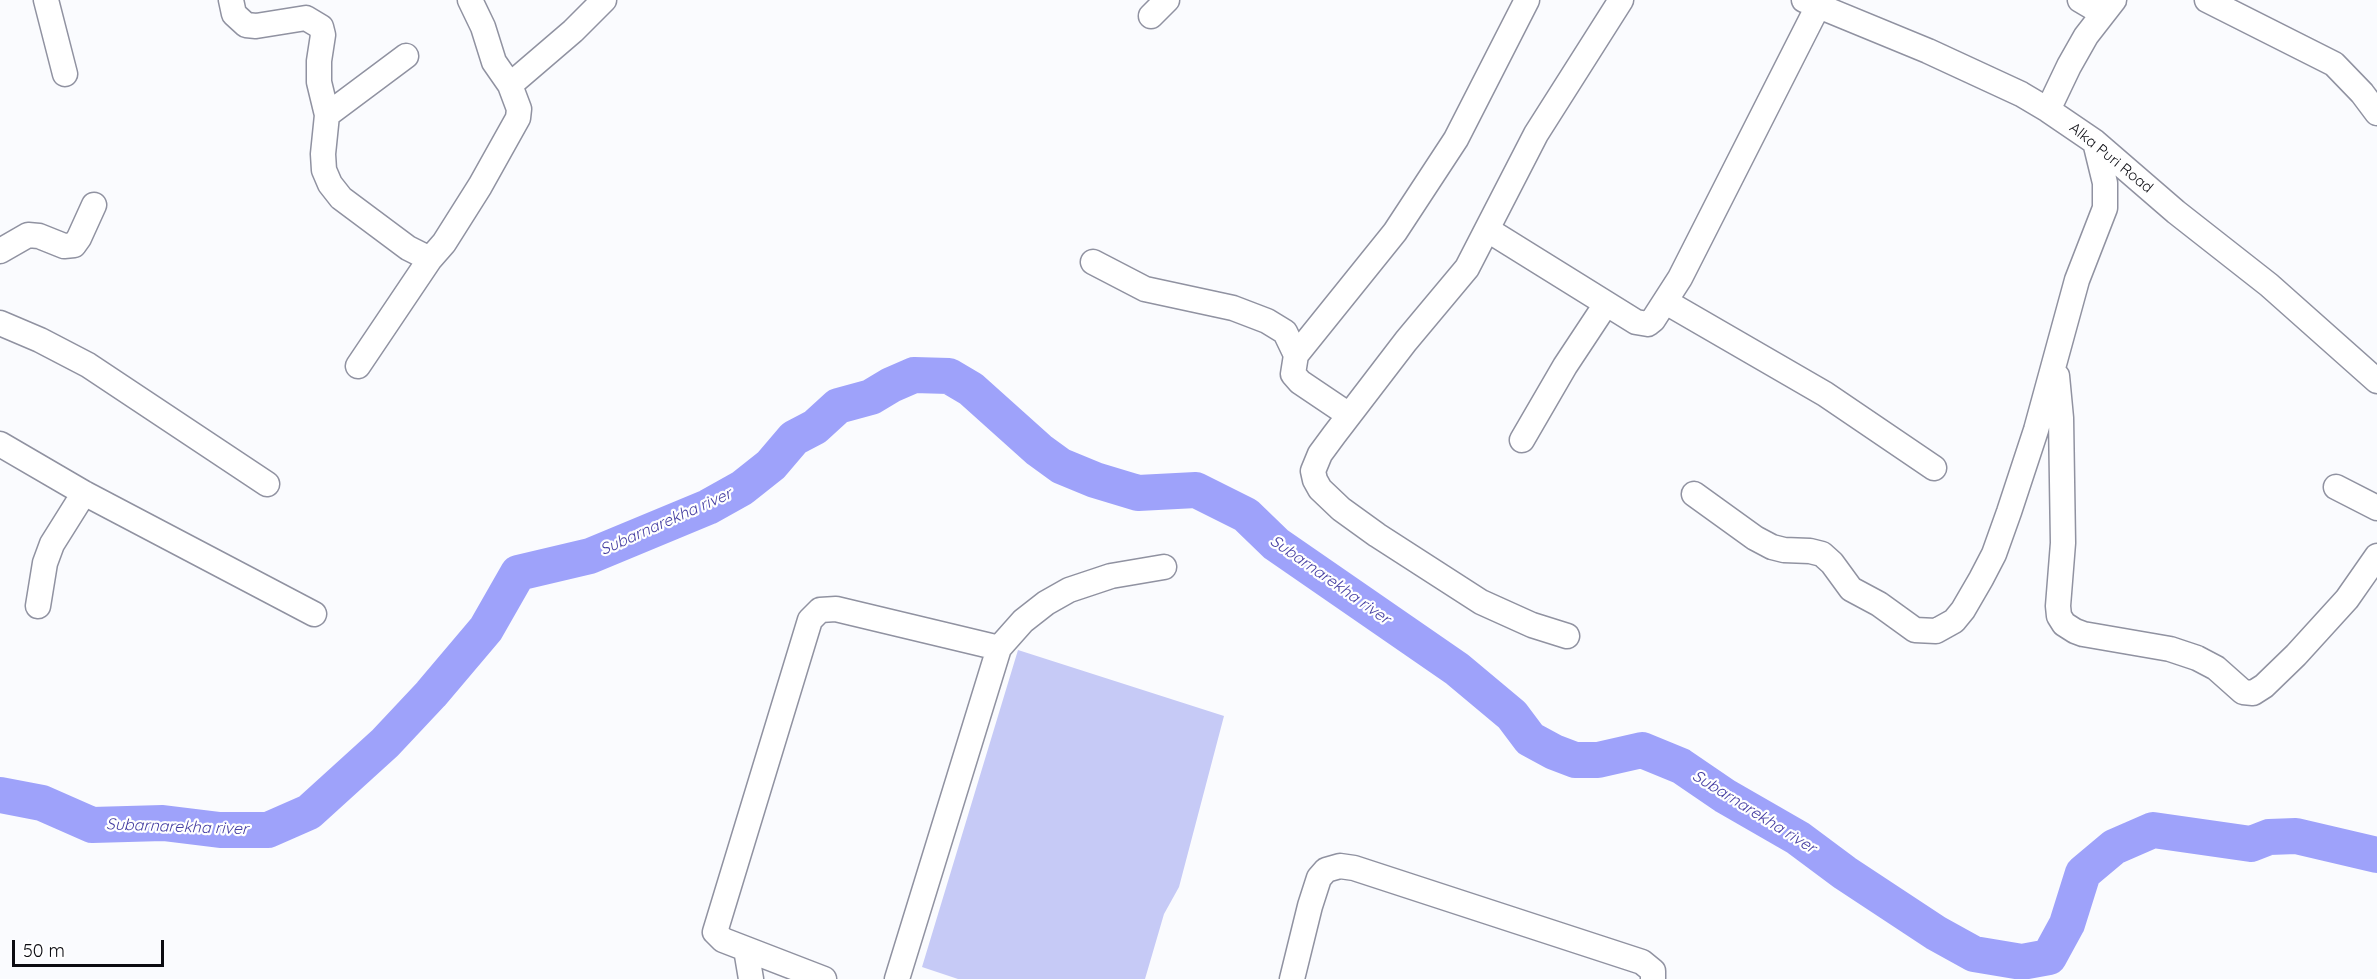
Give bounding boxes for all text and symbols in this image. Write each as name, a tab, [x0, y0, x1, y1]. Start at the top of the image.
street label: Alka Puri Road	[2066, 119, 2156, 197]
water label: Subarnarekha river	[597, 484, 735, 560]
water label: Subarnarekha river	[1266, 531, 1394, 629]
water label: Subarnarekha river	[1689, 766, 1819, 858]
water label: Subarnarekha river	[106, 815, 248, 839]
scale bar	[15, 928, 166, 966]
text: 50 m	[23, 939, 65, 962]

